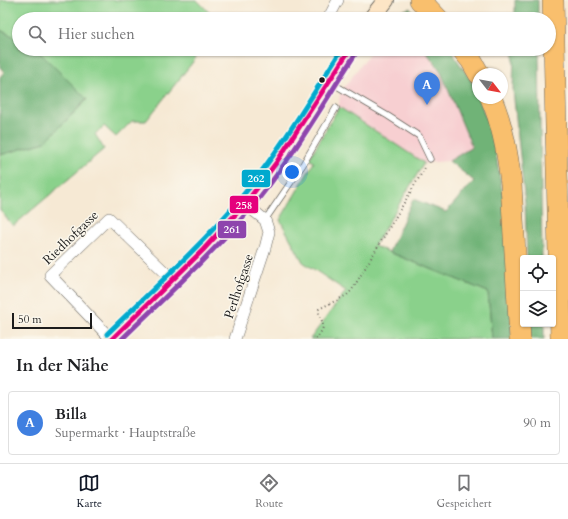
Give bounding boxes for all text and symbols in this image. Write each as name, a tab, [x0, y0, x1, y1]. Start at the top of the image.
search box	[12, 12, 556, 56]
icon: search	[26, 23, 48, 45]
text: Hier suchen	[58, 24, 135, 44]
north arrow	[472, 68, 508, 104]
pin: A	[414, 72, 440, 105]
unlabelled marker	[317, 75, 327, 85]
your location	[282, 162, 302, 182]
line badge: 262	[241, 169, 271, 188]
text: 262	[248, 171, 265, 186]
line badge: 258	[229, 195, 259, 214]
text: 258	[236, 198, 252, 213]
street label: Riedhofgasse	[39, 206, 103, 269]
line badge: 261	[217, 220, 247, 239]
text: 261	[224, 222, 240, 237]
street label: Perlhofgasse	[220, 251, 258, 321]
map controls	[520, 255, 556, 327]
button: locate	[520, 255, 556, 291]
button: layers	[520, 291, 556, 327]
scale bar	[12, 311, 92, 330]
text: 50 m	[18, 312, 42, 327]
text: In der Nähe	[16, 354, 109, 377]
text: Billa	[55, 404, 87, 424]
text: A	[25, 414, 35, 432]
text: 90 m	[523, 414, 551, 432]
text: Supermarkt · Hauptstraße	[55, 424, 196, 442]
tab: Karte	[77, 472, 102, 511]
tab: Route	[255, 472, 283, 511]
tab: Gespeichert	[437, 472, 491, 511]

